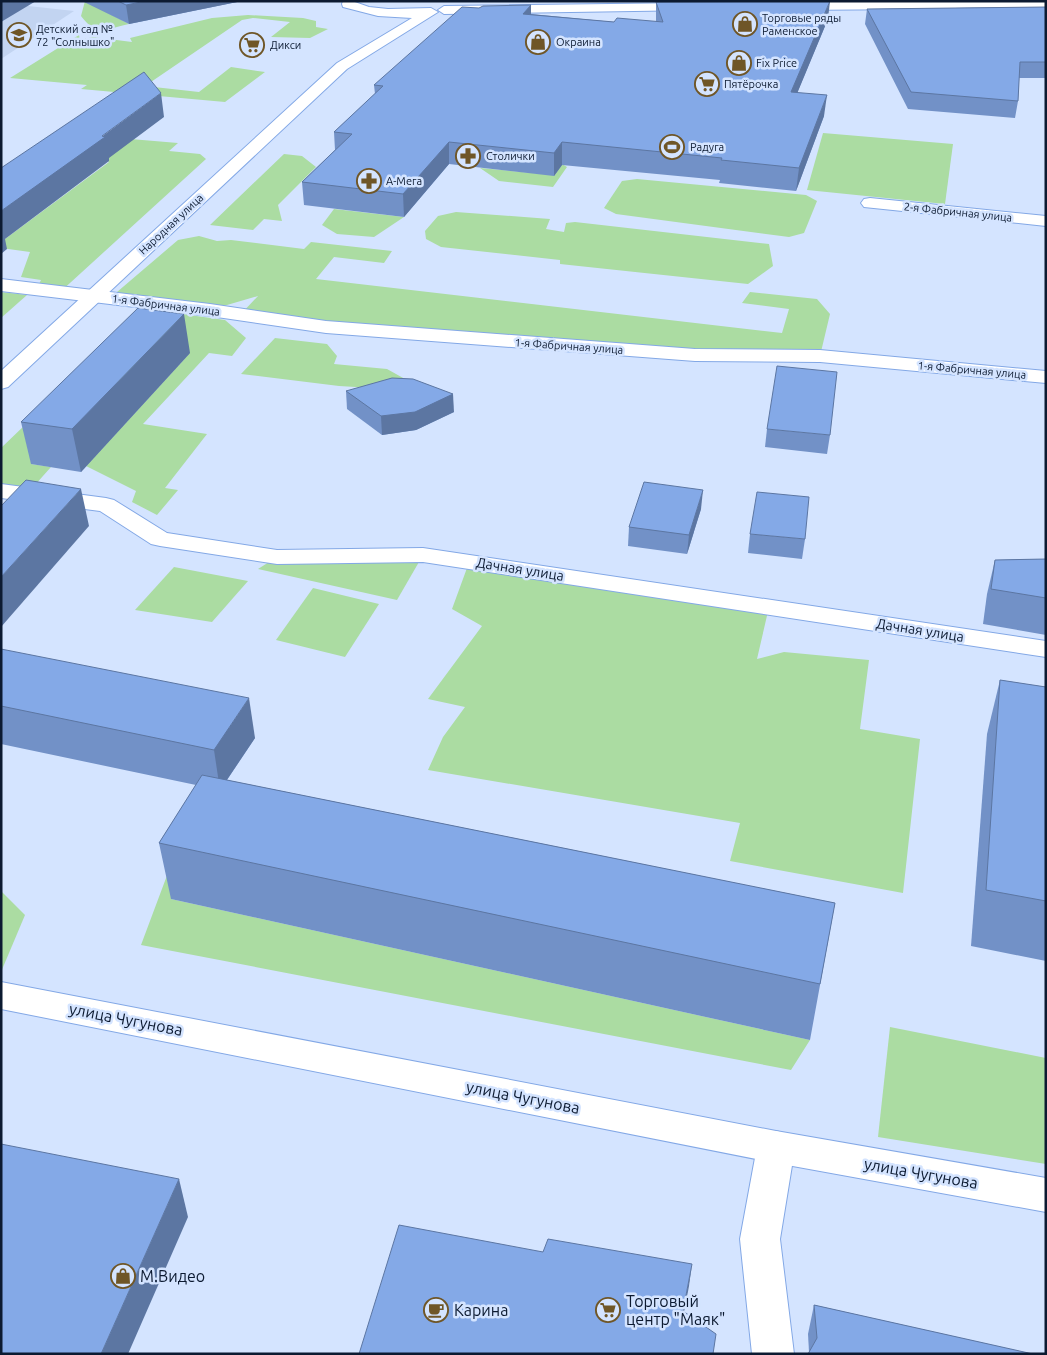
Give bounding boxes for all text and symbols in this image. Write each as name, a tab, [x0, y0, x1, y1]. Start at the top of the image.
shop icon: Торговые ряды Раменское	[732, 11, 758, 37]
place label: Торговые ряды Раменское	[762, 12, 841, 37]
school or university icon: Детский сад № 72 "Солнышко"	[6, 22, 32, 48]
place label: Детский сад № 72 "Солнышко"	[36, 23, 114, 48]
shop icon: Окраина	[525, 29, 551, 55]
supermarket icon: Дикси	[239, 32, 265, 58]
place label: Окраина	[556, 36, 601, 48]
place label: Дикси	[270, 39, 301, 51]
shop icon: Fix Price	[726, 50, 752, 76]
place label: Fix Price	[756, 57, 797, 69]
supermarket icon: Пятёрочка	[694, 71, 720, 97]
place label: Пятёрочка	[724, 78, 778, 90]
sports icon: Радуга	[659, 134, 685, 160]
place label: Радуга	[690, 141, 724, 153]
pharmacy icon: Столички	[455, 143, 481, 169]
place label: Столички	[486, 150, 535, 162]
pharmacy icon: А-Мега	[356, 168, 382, 194]
place label: А-Мега	[386, 175, 422, 187]
street label: Народная улица	[136, 191, 206, 257]
street label: 2-я Фабричная улица	[903, 200, 1013, 224]
street label: 1-я Фабричная улица	[111, 292, 221, 318]
street label: 1-я Фабричная улица	[514, 336, 624, 356]
street label: 1-я Фабричная улица	[917, 359, 1027, 381]
street label: Дачная улица	[475, 554, 565, 584]
street label: Дачная улица	[875, 615, 965, 645]
street label: улица Чугунова	[68, 999, 184, 1039]
street label: улица Чугунова	[465, 1077, 581, 1117]
street label: улица Чугунова	[863, 1154, 979, 1192]
shop icon: М.Видео	[110, 1263, 136, 1289]
place label: М.Видео	[140, 1267, 205, 1285]
place label: Торговый центр "Маяк"	[626, 1292, 725, 1328]
cafe icon: Карина	[423, 1297, 449, 1323]
supermarket icon: Торговый центр "Маяк"	[595, 1297, 621, 1323]
place label: Карина	[454, 1301, 508, 1319]

